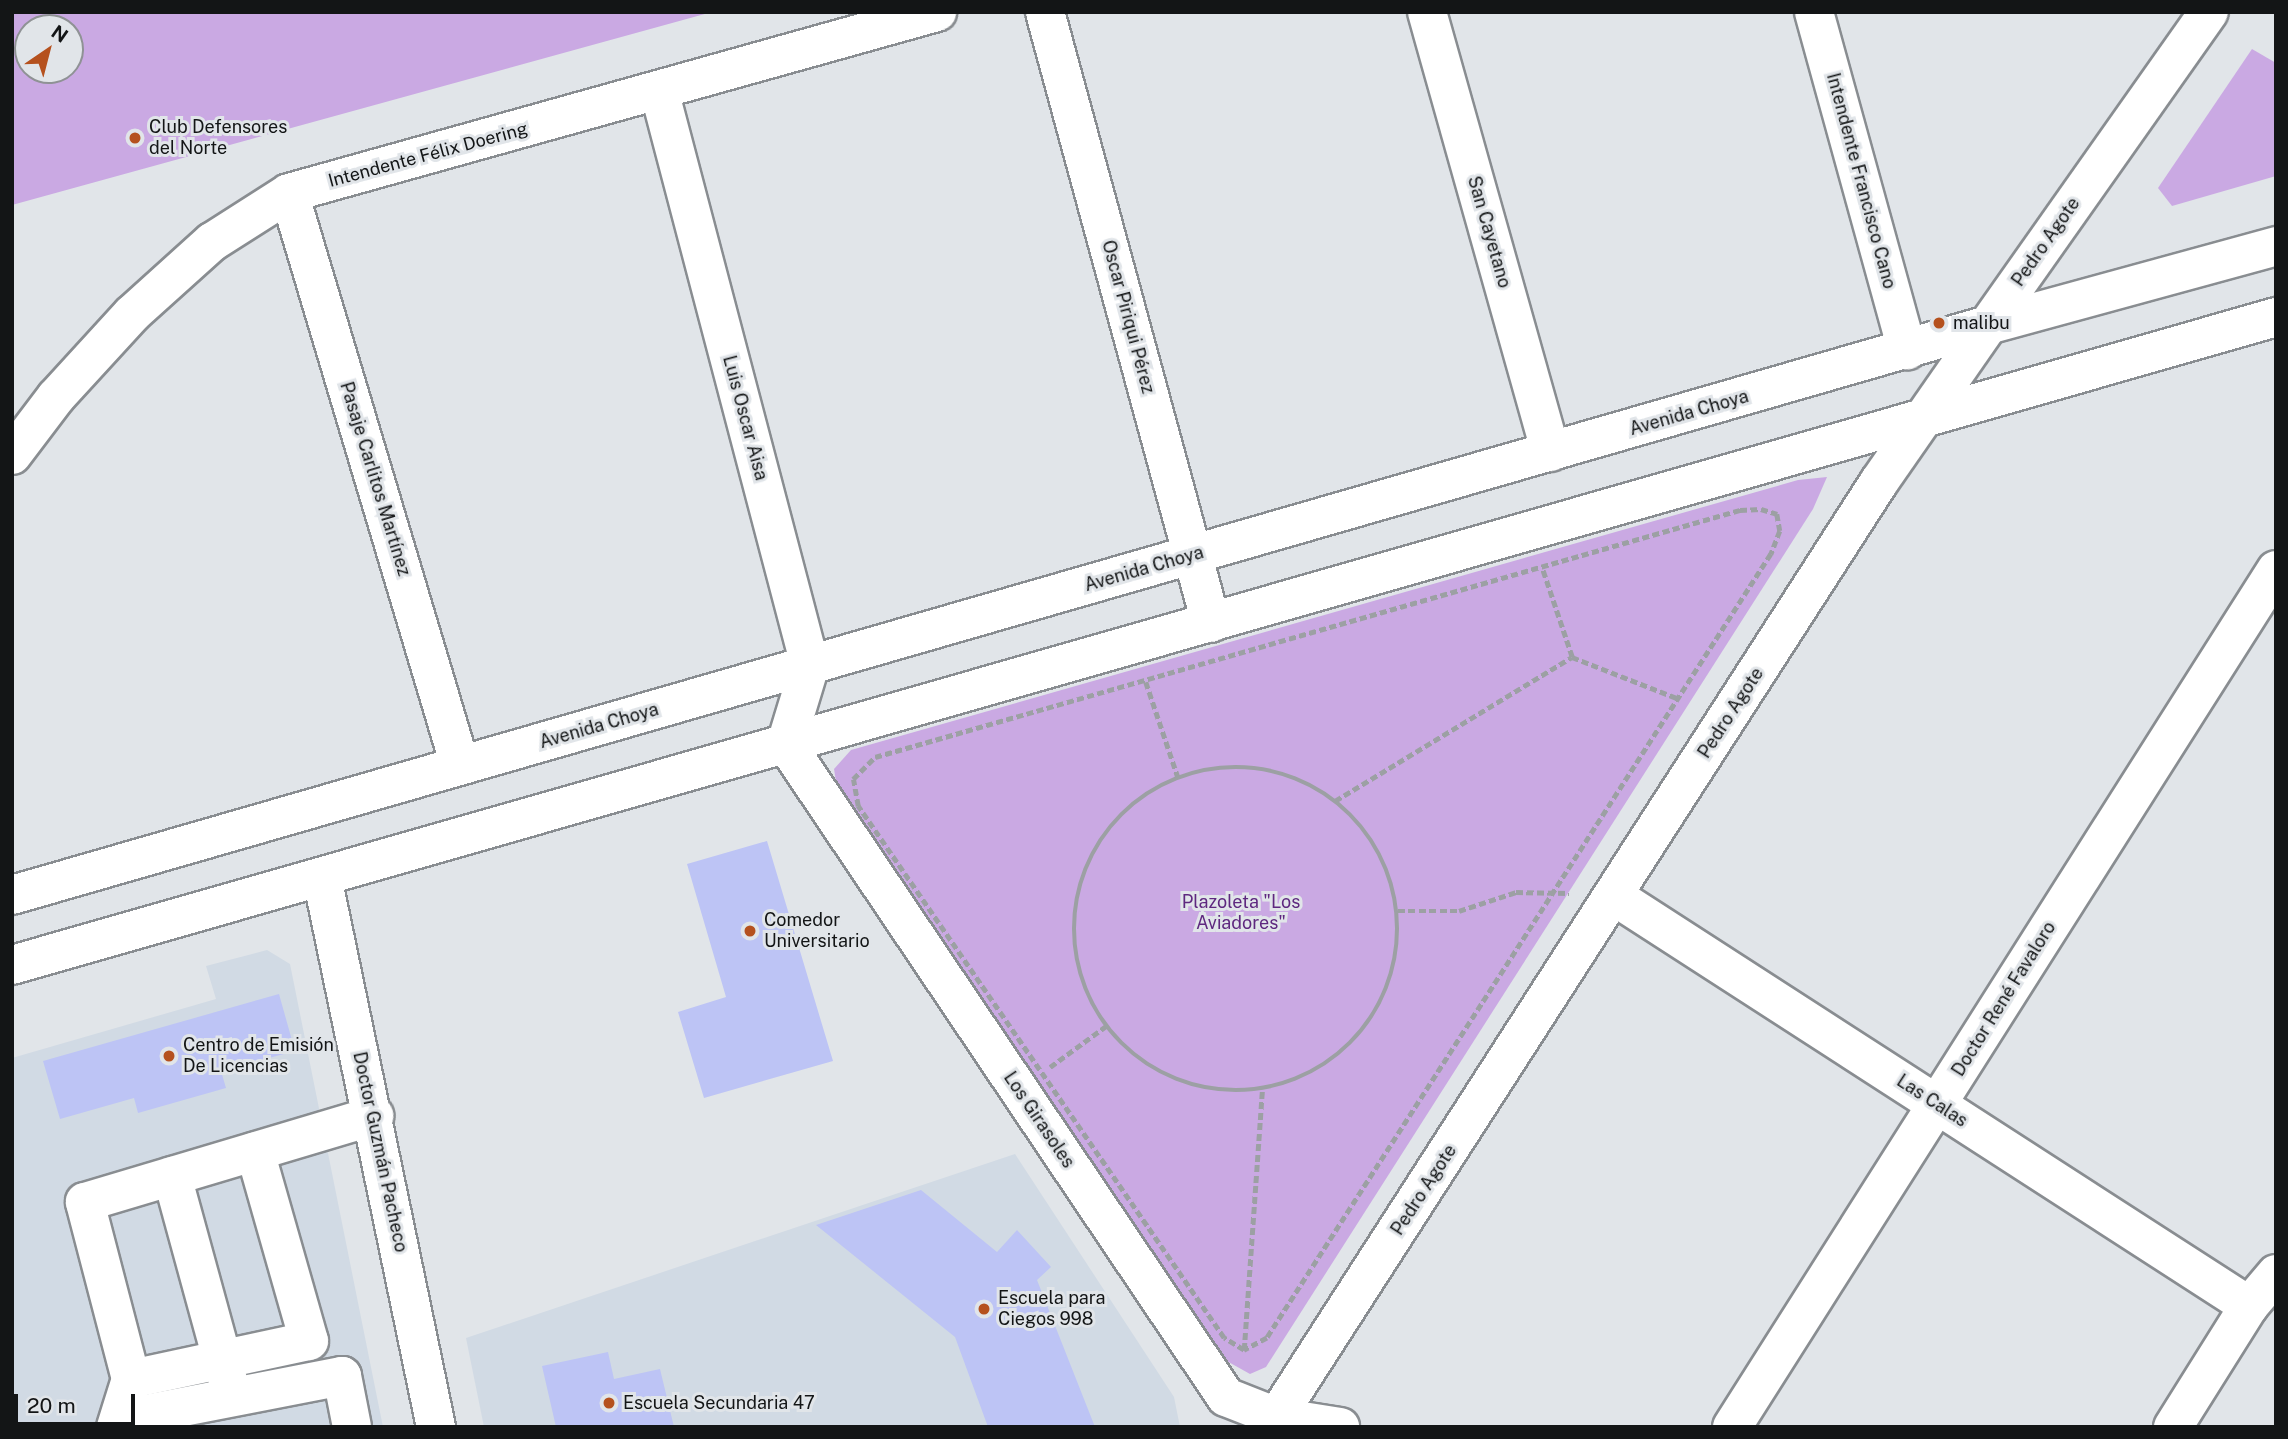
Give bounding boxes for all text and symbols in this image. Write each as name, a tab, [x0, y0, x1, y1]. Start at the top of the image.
north arrow	[14, 14, 84, 84]
text: N	[47, 20, 72, 47]
street label: Intendente Francisco Cano	[1822, 71, 1900, 291]
place label: Club Defensores del Norte	[149, 117, 287, 160]
street label: Intendente Félix Doering	[326, 118, 530, 192]
marker: Club Defensores del Norte	[127, 130, 143, 146]
street label: San Cayetano	[1463, 174, 1515, 290]
street label: Pedro Agote	[2007, 193, 2085, 291]
street label: Oscar Piriqui Pérez	[1097, 238, 1159, 396]
place label: malibu	[1953, 312, 2010, 334]
marker: malibu	[1931, 315, 1947, 331]
street label: Luis Oscar Aisa	[718, 353, 772, 483]
street label: Pasaje Carlitos Martínez	[335, 379, 415, 579]
street label: Avenida Choya	[1627, 386, 1751, 440]
street label: Avenida Choya	[1082, 542, 1206, 596]
street label: Pedro Agote	[1694, 664, 1768, 762]
street label: Avenida Choya	[537, 699, 661, 753]
park label: Plazoleta "Los Aviadores"	[1182, 892, 1300, 934]
place label: Comedor Universitario	[764, 910, 870, 953]
street label: Doctor René Favaloro	[1948, 918, 2060, 1080]
marker: Comedor Universitario	[742, 923, 758, 939]
place label: Centro de Emisión De Licencias	[183, 1035, 334, 1078]
marker: Centro de Emisión De Licencias	[161, 1048, 177, 1064]
street label: Doctor Guzmán Pacheco	[348, 1050, 412, 1254]
street label: Los Girasoles	[999, 1068, 1079, 1172]
street label: Las Calas	[1893, 1070, 1971, 1132]
street label: Pedro Agote	[1387, 1141, 1461, 1239]
place label: Escuela para Ciegos 998	[998, 1288, 1105, 1330]
marker: Escuela para Ciegos 998	[976, 1301, 992, 1317]
scale bar	[18, 1380, 138, 1424]
place label: Escuela Secundaria 47	[623, 1392, 815, 1414]
text: 20 m	[27, 1393, 76, 1418]
marker: Escuela Secundaria 47	[601, 1395, 617, 1411]

